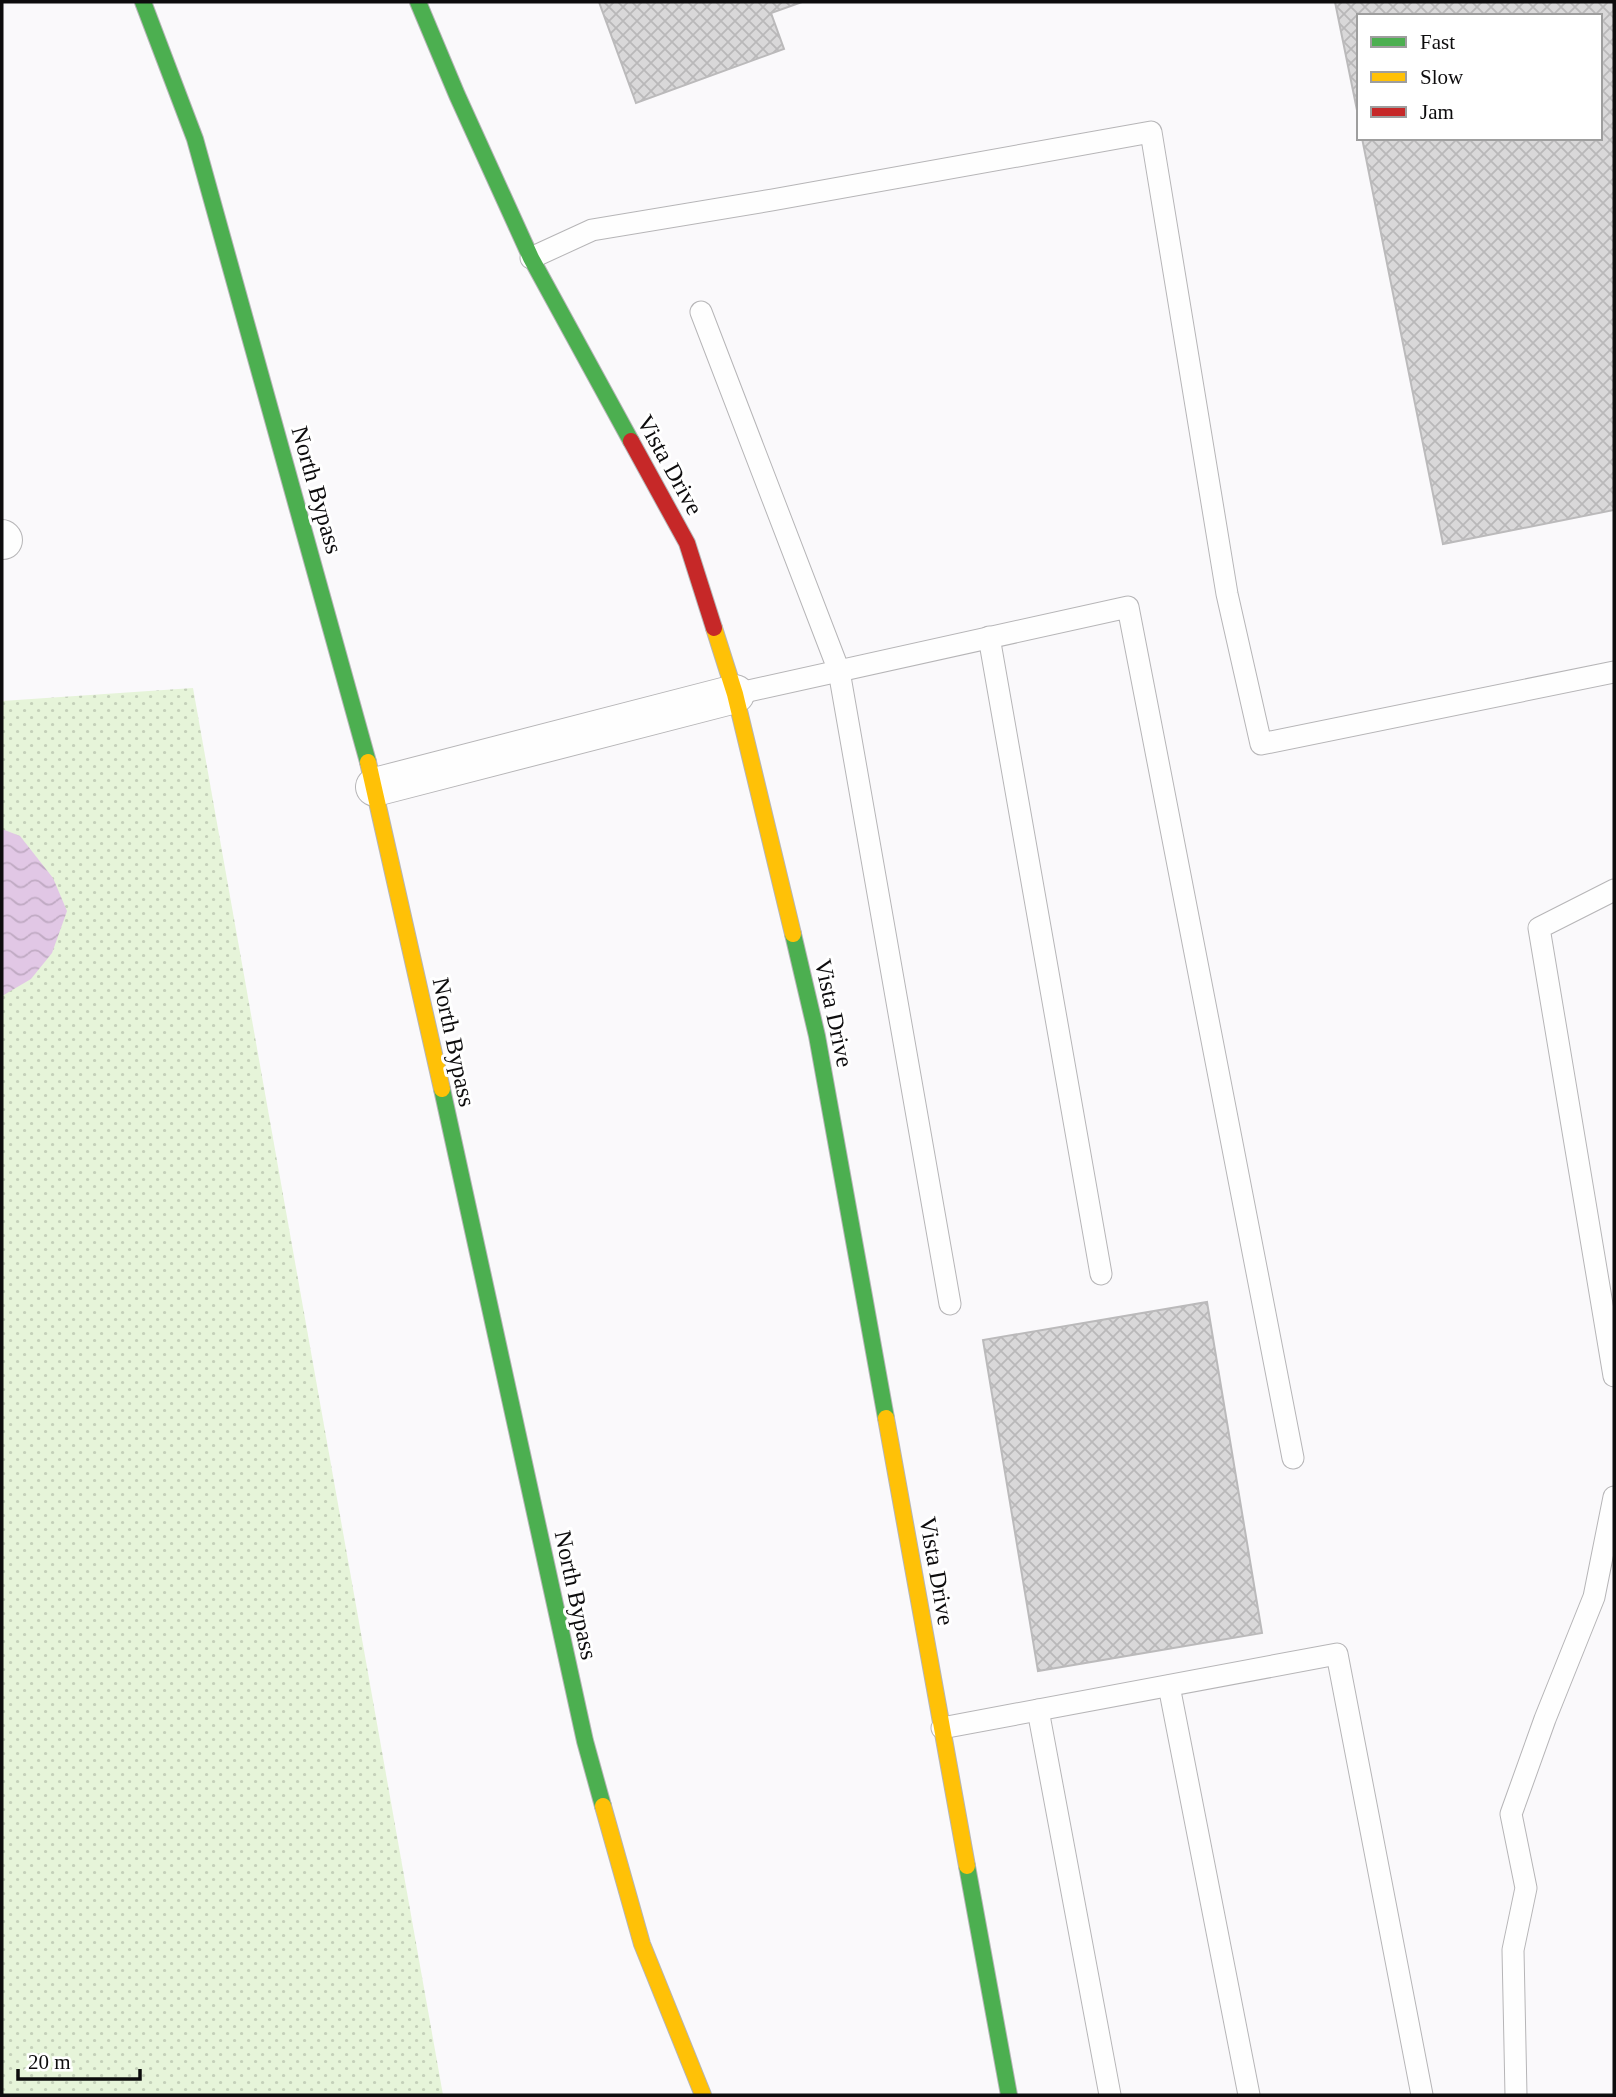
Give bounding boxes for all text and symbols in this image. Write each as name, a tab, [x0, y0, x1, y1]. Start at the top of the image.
legend	[1357, 14, 1602, 140]
text: Fast	[1420, 30, 1455, 54]
text: Slow	[1420, 65, 1464, 89]
text: Jam	[1420, 100, 1454, 124]
street label: Vista Drive	[632, 411, 708, 519]
street label: North Bypass	[286, 423, 348, 557]
street label: Vista Drive	[810, 957, 858, 1069]
street label: North Bypass	[428, 975, 480, 1109]
street label: Vista Drive	[915, 1515, 959, 1627]
street label: North Bypass	[550, 1528, 602, 1662]
scale bar	[18, 2038, 140, 2082]
text: 20 m	[28, 2050, 71, 2074]

